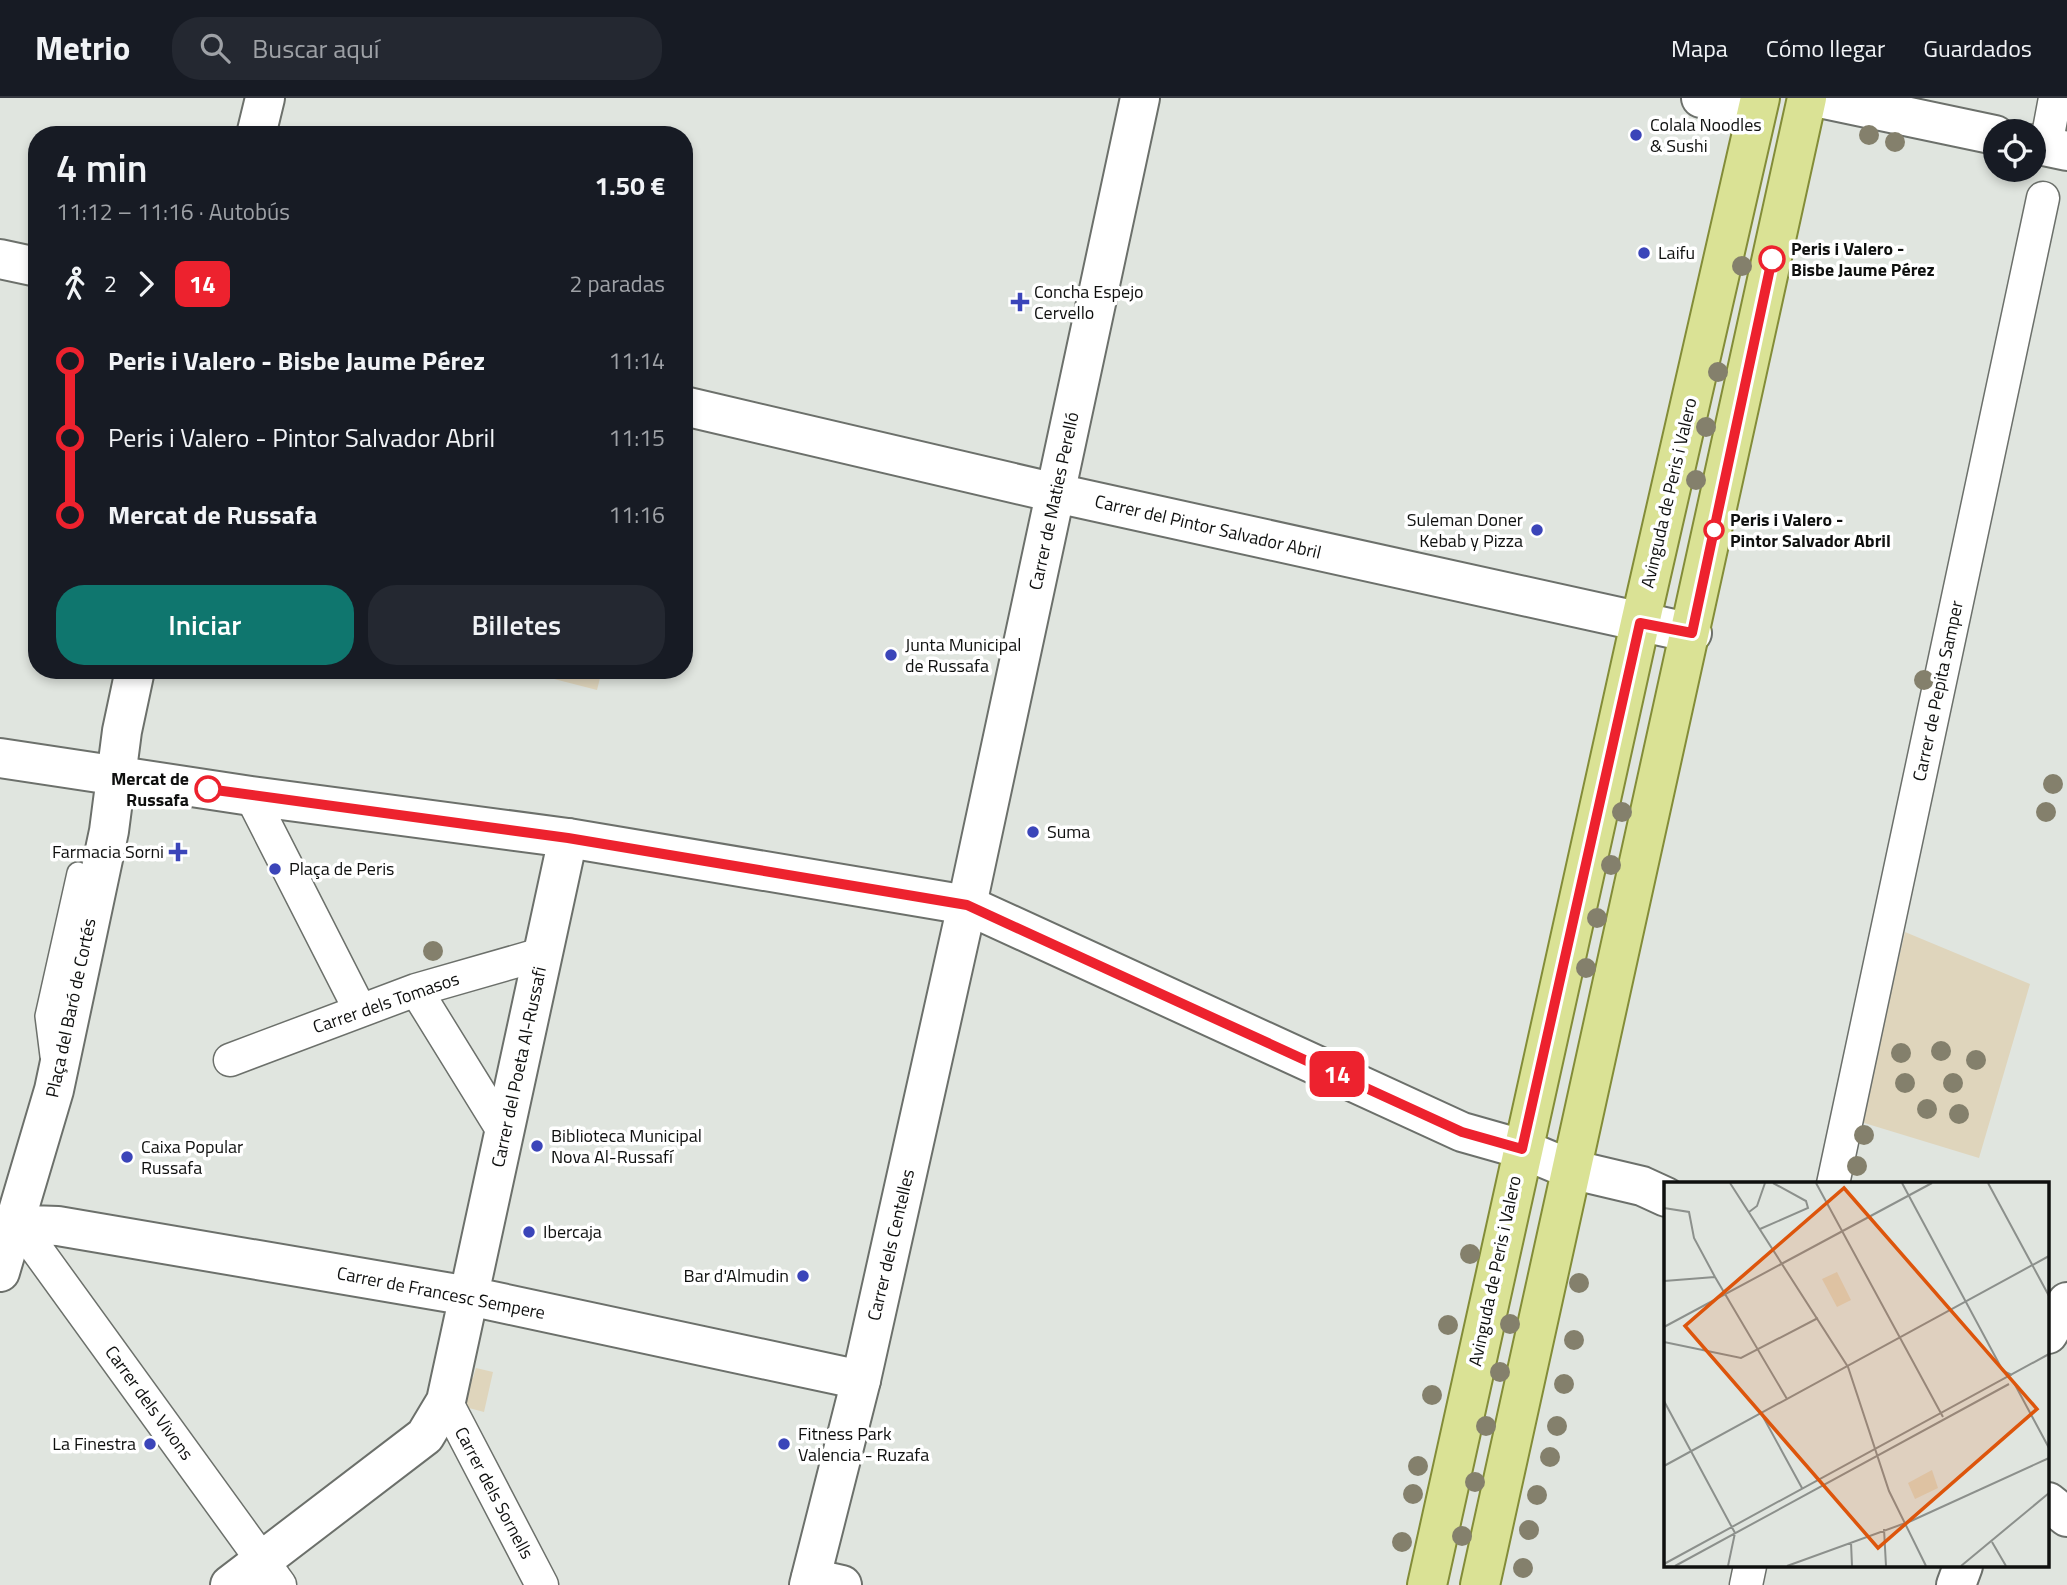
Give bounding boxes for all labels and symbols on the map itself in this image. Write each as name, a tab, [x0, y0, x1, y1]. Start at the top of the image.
place label: Colala Noodles & Sushi	[1650, 111, 1762, 159]
marker: Colala Noodles & Sushi	[1628, 127, 1644, 143]
place label: Peris i Valero - Bisbe Jaume Pérez	[1791, 235, 1935, 283]
place label: Laifu	[1658, 239, 1695, 266]
marker: Laifu	[1636, 245, 1652, 261]
marker: Peris i Valero - Bisbe Jaume Pérez	[1759, 246, 1785, 272]
place label: Concha Espejo Cervello	[1034, 278, 1144, 326]
marker: Concha Espejo Cervello	[1012, 294, 1028, 310]
street label: Avinguda de Peris i Valero	[1633, 395, 1704, 591]
street label: Carrer de Maties Perelló	[1021, 409, 1086, 592]
street label: Carrer del Pintor Salvador Abril	[1092, 487, 1324, 566]
place label: Suleman Doner Kebab y Pizza	[1407, 506, 1523, 554]
place label: Peris i Valero - Pintor Salvador Abril	[1730, 506, 1891, 554]
marker: Peris i Valero - Pintor Salvador Abril	[1704, 520, 1724, 540]
marker: Suleman Doner Kebab y Pizza	[1529, 522, 1545, 538]
street label: Carrer de Pepita Samper	[1905, 598, 1970, 784]
place label: Junta Municipal de Russafa	[905, 631, 1021, 679]
marker: Junta Municipal de Russafa	[883, 647, 899, 663]
place label: Mercat de Russafa	[111, 765, 189, 813]
marker: Mercat de Russafa	[195, 776, 221, 802]
place label: Suma	[1047, 818, 1090, 845]
marker: Suma	[1025, 824, 1041, 840]
place label: Farmacia Sorni	[52, 838, 164, 865]
marker: Farmacia Sorni	[170, 844, 186, 860]
place label: Plaça de Peris	[289, 855, 394, 882]
marker: Plaça de Peris	[267, 861, 283, 877]
street label: Plaça del Baró de Cortés	[38, 916, 103, 1100]
street label: Carrer del Poeta Al-Russafi	[484, 964, 553, 1170]
street label: Carrer dels Tomasos	[309, 965, 463, 1040]
line badge: 14	[1306, 1051, 1368, 1097]
place label: Biblioteca Municipal Nova Al-Russafí	[551, 1122, 702, 1170]
place label: Caixa Popular Russafa	[141, 1133, 243, 1181]
marker: Biblioteca Municipal Nova Al-Russafí	[529, 1138, 545, 1154]
marker: Caixa Popular Russafa	[119, 1149, 135, 1165]
street label: Carrer dels Centelles	[860, 1166, 921, 1323]
street label: Avinguda de Peris i Valero	[1461, 1173, 1528, 1369]
inset map	[1664, 1182, 2050, 1568]
place label: Ibercaja	[543, 1218, 602, 1245]
marker: Ibercaja	[521, 1224, 537, 1240]
street label: Carrer de Francesc Sempere	[335, 1259, 548, 1326]
place label: Bar d'Almudin	[684, 1262, 789, 1289]
marker: Bar d'Almudin	[795, 1268, 811, 1284]
street label: Carrer dels Vivons	[99, 1340, 200, 1466]
place label: Fitness Park Valencia - Ruzafa	[798, 1420, 929, 1468]
street label: Carrer dels Sornells	[448, 1422, 541, 1564]
place label: La Finestra	[52, 1430, 136, 1457]
marker: La Finestra	[142, 1436, 158, 1452]
marker: Fitness Park Valencia - Ruzafa	[776, 1436, 792, 1452]

